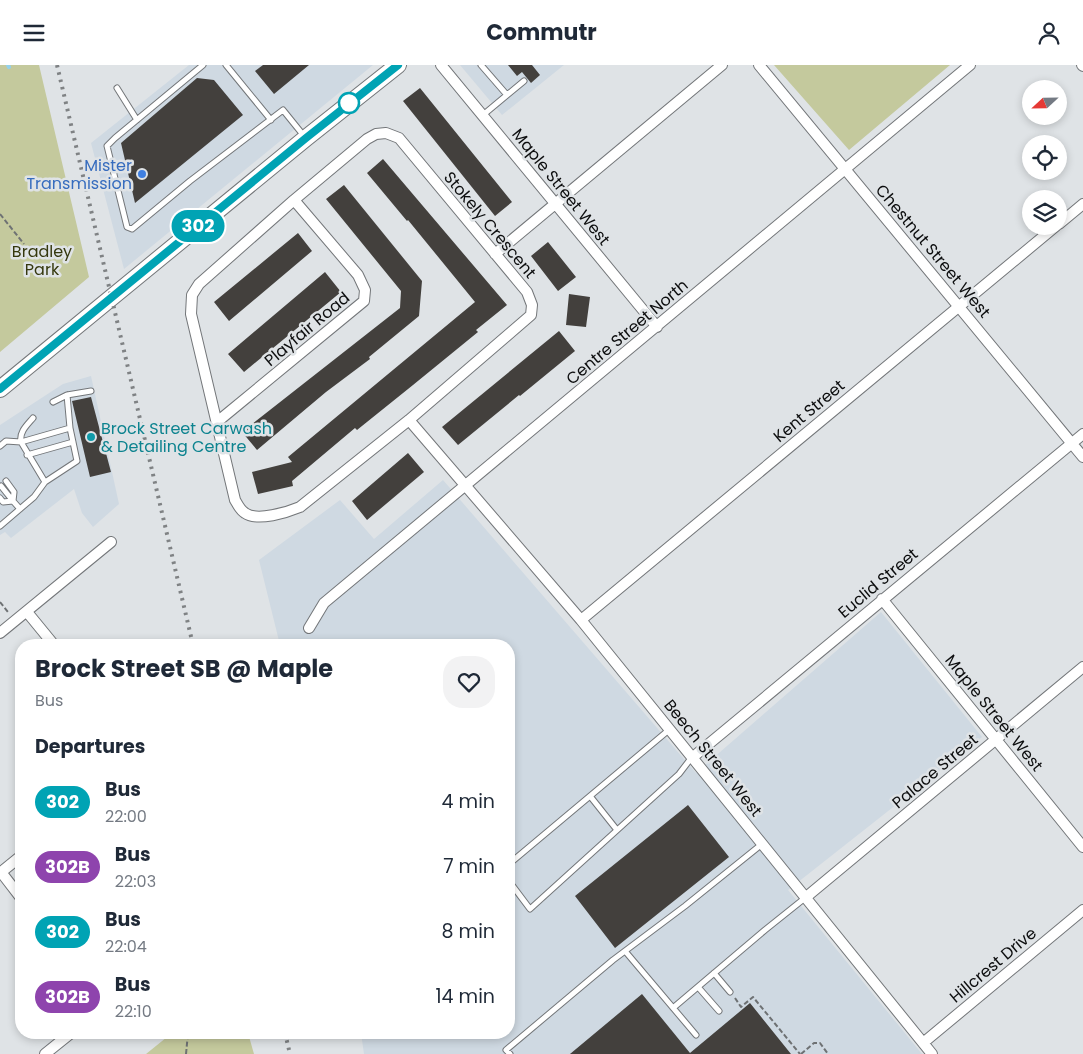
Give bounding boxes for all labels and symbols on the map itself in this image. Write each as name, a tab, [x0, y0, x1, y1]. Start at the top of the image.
north arrow	[1022, 80, 1068, 125]
unlabelled marker	[338, 92, 360, 114]
street label: Maple Street West	[507, 124, 615, 250]
place label: Mister Transmission	[26, 154, 132, 195]
street label: Stokely Crescent	[438, 167, 542, 284]
marker: Mister Transmission	[136, 168, 148, 180]
street label: Chestnut Street West	[870, 179, 996, 323]
line badge: 302	[169, 210, 227, 242]
park label: Bradley Park	[12, 240, 72, 281]
street label: Centre Street North	[561, 274, 693, 390]
street label: Playfair Road	[259, 286, 355, 372]
street label: Kent Street	[768, 374, 850, 448]
place label: Brock Street Carwash & Detailing Centre	[101, 417, 272, 458]
marker: Brock Street Carwash & Detailing Centre	[85, 431, 97, 443]
street label: Euclid Street	[833, 543, 923, 623]
street label: Maple Street West	[940, 650, 1048, 776]
street label: Beech Street West	[659, 695, 768, 822]
street label: Palace Street	[887, 728, 983, 814]
street label: Hillcrest Drive	[945, 922, 1041, 1008]

